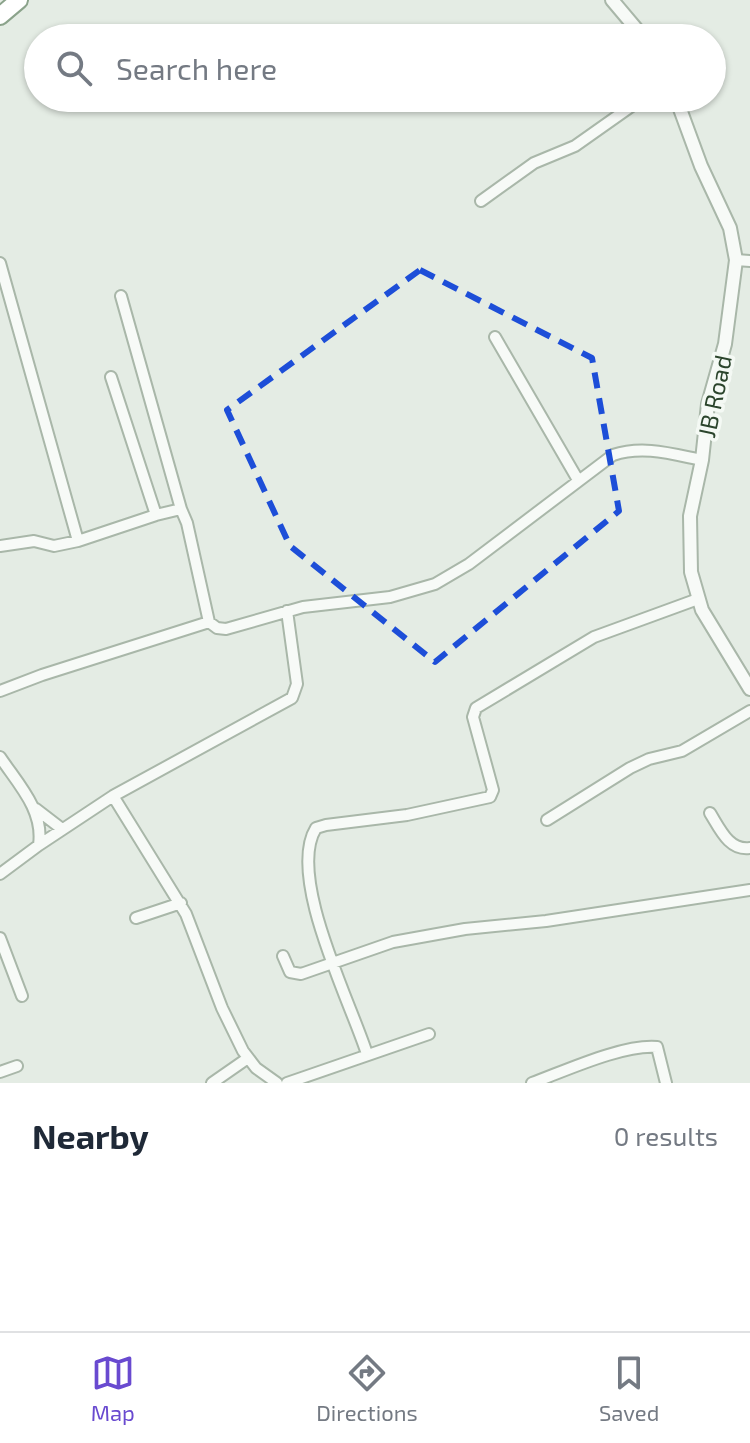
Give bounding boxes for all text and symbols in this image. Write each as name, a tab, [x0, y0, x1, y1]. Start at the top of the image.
search box	[24, 24, 726, 112]
icon: search	[52, 46, 96, 90]
text: Search here	[116, 50, 277, 86]
street label: JB Road	[691, 352, 737, 440]
text: Nearby	[32, 1115, 149, 1156]
text: 0 results	[614, 1120, 718, 1151]
tab: Map	[91, 1351, 135, 1425]
tab: Directions	[316, 1351, 418, 1425]
tab: Saved	[599, 1351, 659, 1425]

